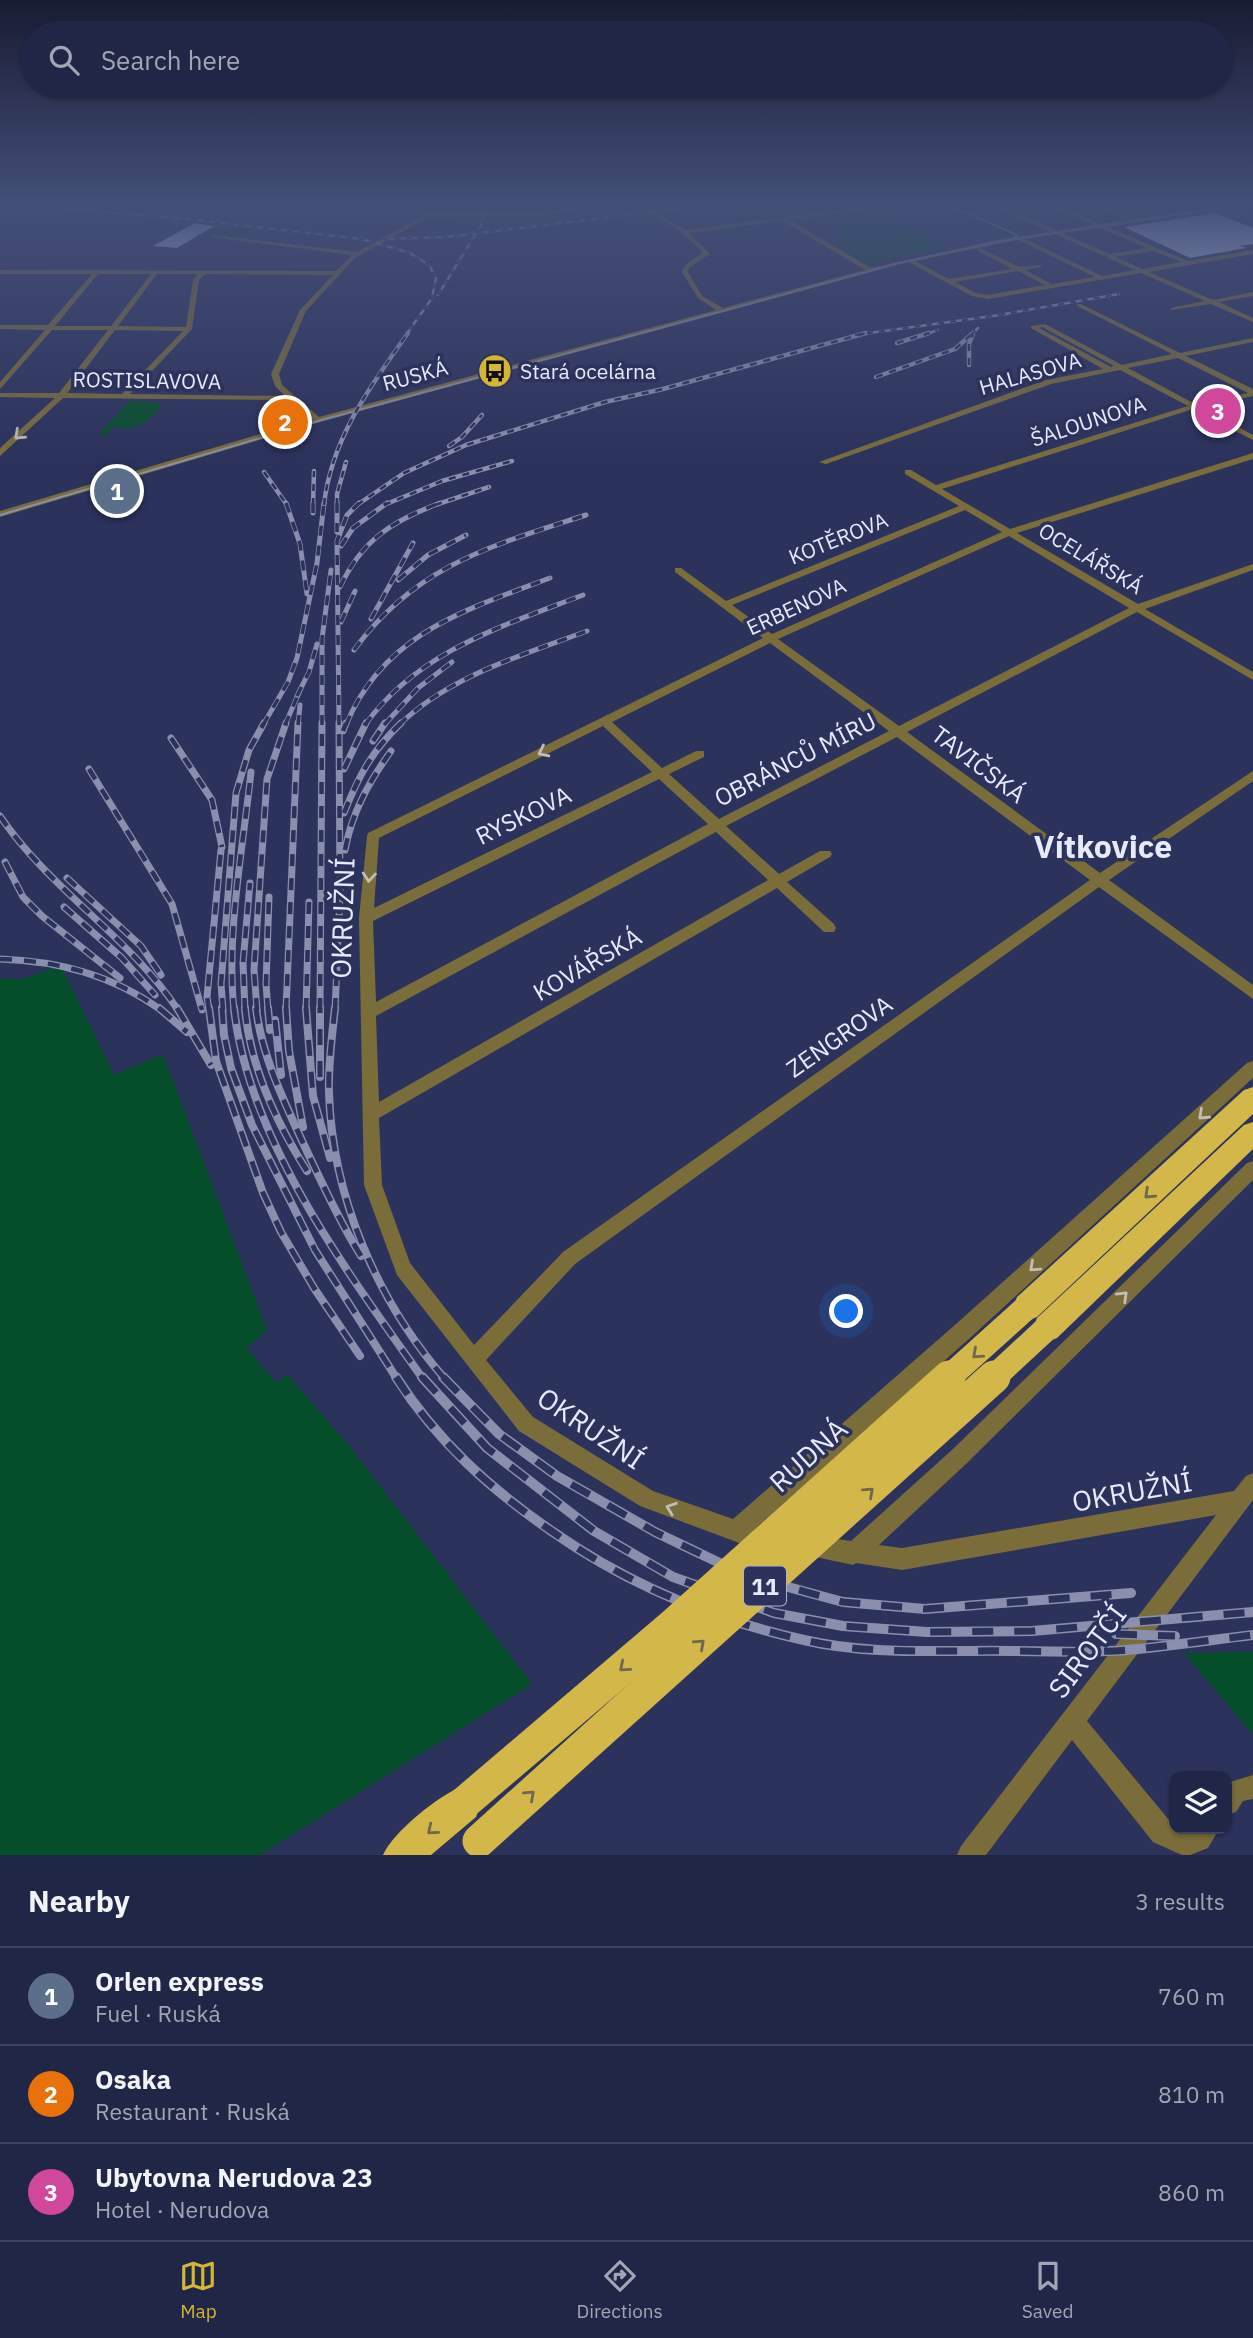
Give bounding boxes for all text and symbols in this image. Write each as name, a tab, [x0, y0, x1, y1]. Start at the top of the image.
search box	[21, 21, 1232, 98]
icon: search	[45, 41, 83, 79]
text: Search here	[101, 43, 240, 77]
street label: HALASOVA	[976, 345, 1084, 401]
bus stop icon: Stará ocelárna	[476, 352, 514, 390]
street label: RUSKÁ	[379, 353, 451, 397]
place label: Stará ocelárna	[520, 357, 656, 385]
street label: ROSTISLAVOVA	[72, 365, 222, 395]
pin: 3	[1195, 385, 1241, 437]
street label: ŠALOUNOVA	[1027, 389, 1149, 453]
pin: 2	[262, 396, 308, 448]
one-way arrow	[14, 427, 27, 440]
pin: 1	[94, 465, 140, 517]
street label: KOTĚROVA	[784, 505, 892, 571]
street label: OCELÁŘSKÁ	[1034, 516, 1148, 600]
street label: ERBENOVA	[742, 571, 850, 641]
street label: OBRÁNCŮ MÍRU	[709, 704, 881, 814]
street label: TAVIČSKÁ	[925, 718, 1033, 810]
one-way arrow	[538, 744, 550, 758]
street label: RYSKOVA	[470, 778, 576, 852]
district label: Vítkovice	[1034, 825, 1172, 867]
street label: OKRUŽNÍ	[321, 857, 363, 979]
one-way arrow	[362, 872, 377, 883]
street label: KOVÁŘSKÁ	[527, 920, 647, 1008]
street label: ZENGROVA	[780, 988, 898, 1084]
one-way arrow	[1198, 1106, 1211, 1119]
one-way arrow	[1144, 1185, 1157, 1198]
one-way arrow	[1029, 1259, 1042, 1272]
one-way arrow	[1115, 1292, 1128, 1305]
your location	[829, 1294, 863, 1328]
one-way arrow	[972, 1345, 985, 1358]
street label: OKRUŽNÍ	[530, 1379, 652, 1477]
street label: RUDNÁ	[761, 1410, 855, 1500]
street label: OKRUŽNÍ	[1069, 1462, 1195, 1520]
one-way arrow	[861, 1488, 874, 1500]
one-way arrow	[666, 1502, 678, 1516]
road number: 11	[744, 1567, 786, 1606]
street label: SIROTČÍ	[1040, 1597, 1134, 1705]
one-way arrow	[692, 1640, 705, 1652]
one-way arrow	[619, 1659, 632, 1671]
map controls	[1169, 1771, 1232, 1834]
button: layers	[1169, 1771, 1232, 1834]
one-way arrow	[522, 1791, 535, 1804]
one-way arrow	[428, 1822, 441, 1834]
text: Nearby	[28, 1881, 130, 1920]
text: 3 results	[1135, 1886, 1225, 1916]
text: Orlen express	[95, 1964, 264, 1998]
text: 1	[44, 1981, 58, 2011]
text: 760 m	[1158, 1981, 1225, 2011]
text: Fuel · Ruská	[95, 1998, 221, 2028]
text: Osaka	[95, 2062, 171, 2096]
text: 2	[44, 2079, 58, 2109]
text: 810 m	[1158, 2079, 1225, 2109]
text: Restaurant · Ruská	[95, 2096, 290, 2126]
text: Ubytovna Nerudova 23	[95, 2160, 373, 2194]
text: 3	[44, 2177, 58, 2207]
text: 860 m	[1158, 2177, 1225, 2207]
text: Hotel · Nerudova	[95, 2194, 269, 2224]
tab: Map	[179, 2257, 217, 2323]
tab: Directions	[576, 2257, 663, 2323]
tab: Saved	[1022, 2257, 1074, 2323]

